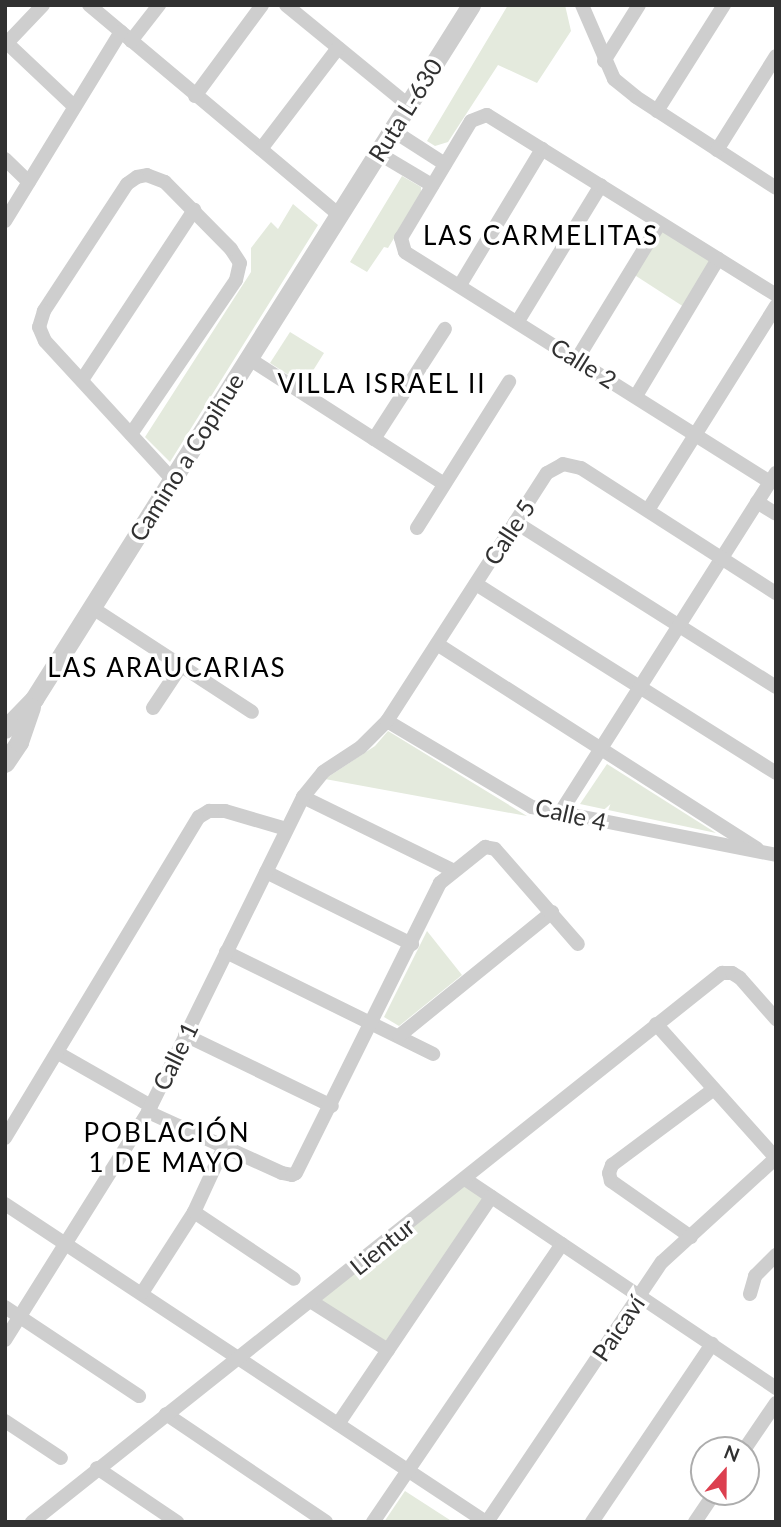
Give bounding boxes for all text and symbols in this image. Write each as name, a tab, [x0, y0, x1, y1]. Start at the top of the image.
street label: Ruta L-630	[362, 53, 448, 167]
district label: LAS CARMELITAS	[425, 220, 657, 252]
street label: Calle 2	[546, 332, 622, 394]
street label: Camino a Copihue	[123, 368, 249, 546]
district label: VILLA ISRAEL II	[279, 368, 485, 400]
street label: Calle 5	[477, 494, 541, 570]
district label: LAS ARAUCARIAS	[49, 652, 285, 684]
street label: Calle 4	[533, 792, 609, 836]
street label: Calle 1	[146, 1017, 204, 1095]
district label: POBLACIÓN 1 DE MAYO	[85, 1117, 249, 1178]
street label: Lientur	[344, 1211, 420, 1281]
street label: Paicaví	[586, 1290, 650, 1366]
north arrow	[690, 1436, 760, 1506]
text: N	[721, 1439, 743, 1466]

